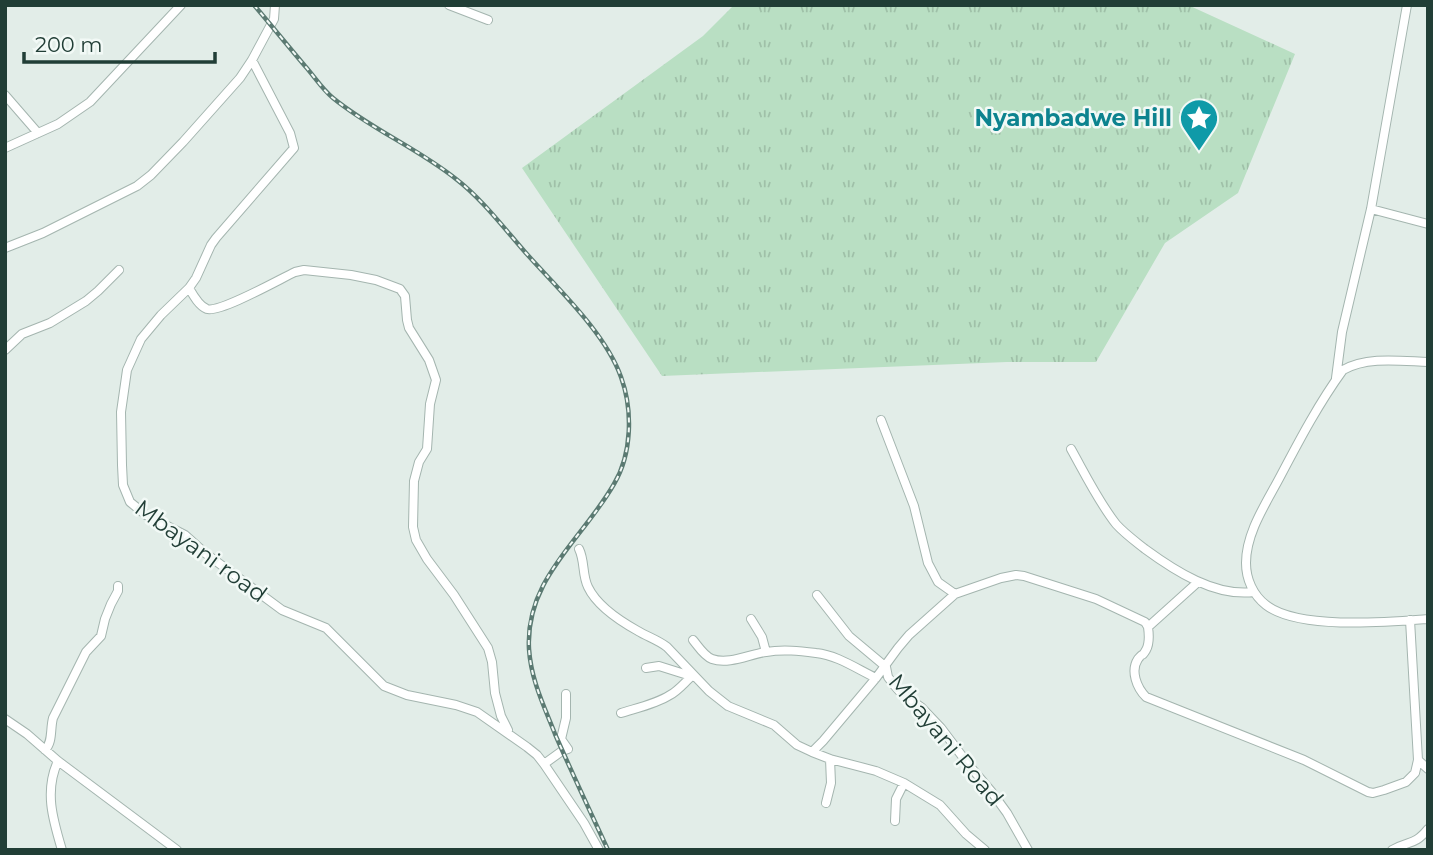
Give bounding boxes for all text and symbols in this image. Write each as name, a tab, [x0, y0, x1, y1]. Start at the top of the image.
scale bar	[24, 21, 215, 65]
text: 200 m	[35, 32, 102, 57]
place icon: Nyambadwe Hill	[1178, 97, 1220, 152]
place label: Nyambadwe Hill	[974, 104, 1172, 132]
street label: Mbayani road	[130, 494, 272, 608]
street label: Mbayani Road	[883, 668, 1009, 812]

